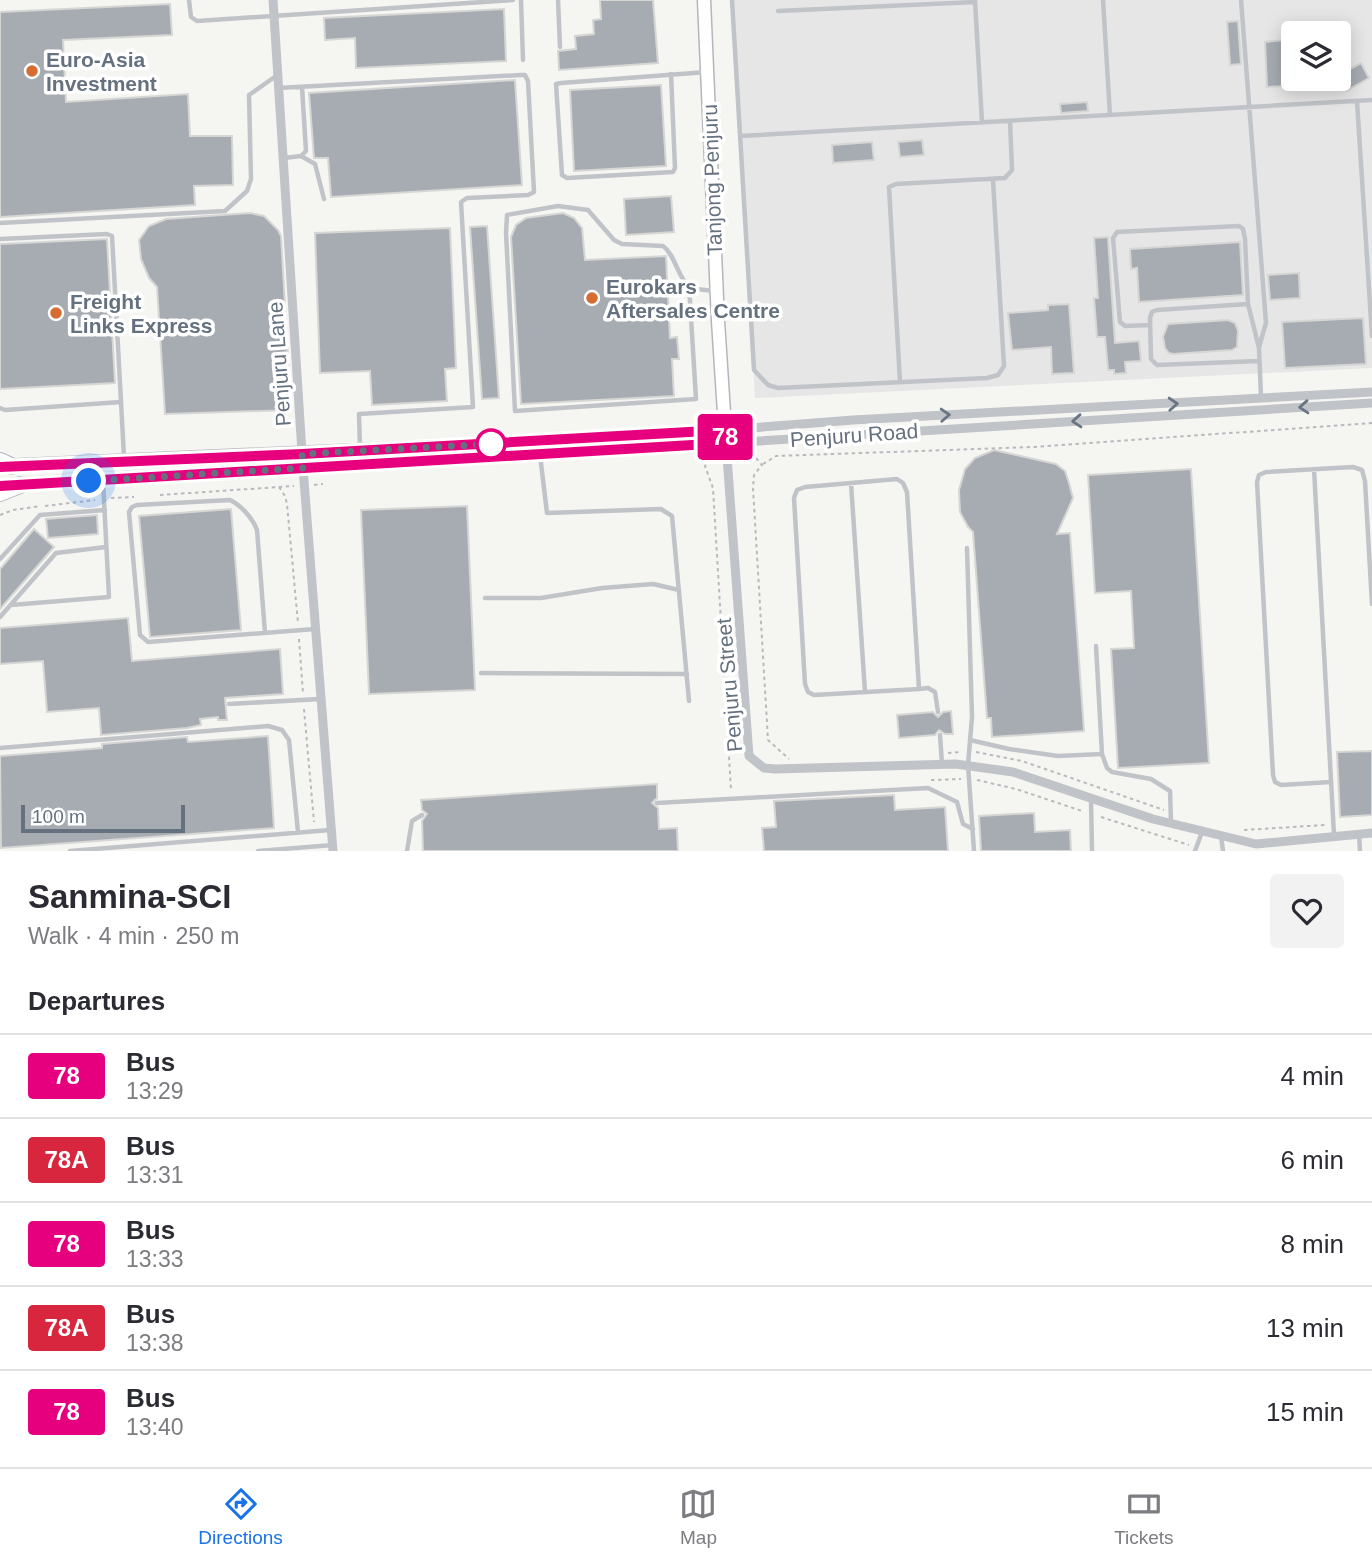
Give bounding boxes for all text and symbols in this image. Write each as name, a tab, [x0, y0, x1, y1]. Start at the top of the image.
map controls	[1281, 21, 1351, 91]
button: layers	[1281, 21, 1351, 91]
place label: Euro-Asia Investment	[46, 48, 157, 95]
marker: Euro-Asia Investment	[24, 63, 40, 79]
street label: Tanjong Penjuru	[698, 104, 726, 256]
place label: Eurokars Aftersales Centre	[606, 275, 780, 322]
place label: Freight Links Express	[70, 290, 212, 337]
marker: Eurokars Aftersales Centre	[584, 290, 600, 306]
street label: Penjuru Lane	[263, 301, 295, 427]
marker: Freight Links Express	[48, 305, 64, 321]
one-way arrow	[1167, 396, 1178, 411]
one-way arrow	[1298, 399, 1309, 414]
one-way arrow	[940, 408, 951, 423]
line badge: 78	[694, 414, 756, 460]
one-way arrow	[1071, 414, 1082, 429]
street label: Penjuru Road	[789, 419, 919, 451]
text: 78	[712, 423, 738, 450]
unlabelled marker	[476, 429, 506, 459]
your location	[71, 463, 106, 498]
street label: Penjuru Street	[712, 617, 746, 753]
scale bar	[21, 802, 186, 834]
text: 100 m	[32, 806, 85, 827]
button: heart	[1270, 874, 1344, 948]
text: Sanmina-SCI	[28, 878, 232, 915]
text: Walk · 4 min · 250 m	[28, 923, 239, 949]
text: Departures	[28, 986, 165, 1016]
text: Bus	[126, 1047, 175, 1077]
text: 4 min	[1280, 1061, 1344, 1091]
text: 78	[53, 1062, 80, 1089]
text: 13:29	[126, 1078, 184, 1104]
text: Bus	[126, 1131, 175, 1161]
text: 6 min	[1280, 1145, 1344, 1175]
text: 78A	[44, 1146, 89, 1173]
text: 13:31	[126, 1162, 184, 1188]
text: Bus	[126, 1215, 175, 1245]
text: 8 min	[1280, 1229, 1344, 1259]
text: 78	[53, 1230, 80, 1257]
text: 13:33	[126, 1246, 184, 1272]
text: Bus	[126, 1299, 175, 1329]
text: 13 min	[1266, 1313, 1344, 1343]
text: 78A	[44, 1314, 89, 1341]
text: 13:38	[126, 1330, 184, 1356]
text: Bus	[126, 1383, 175, 1413]
text: 15 min	[1266, 1397, 1344, 1427]
text: 78	[53, 1398, 80, 1425]
text: 13:40	[126, 1414, 184, 1440]
tab: Directions	[198, 1485, 283, 1549]
tab: Map	[679, 1485, 717, 1549]
tab: Tickets	[1114, 1485, 1174, 1549]

